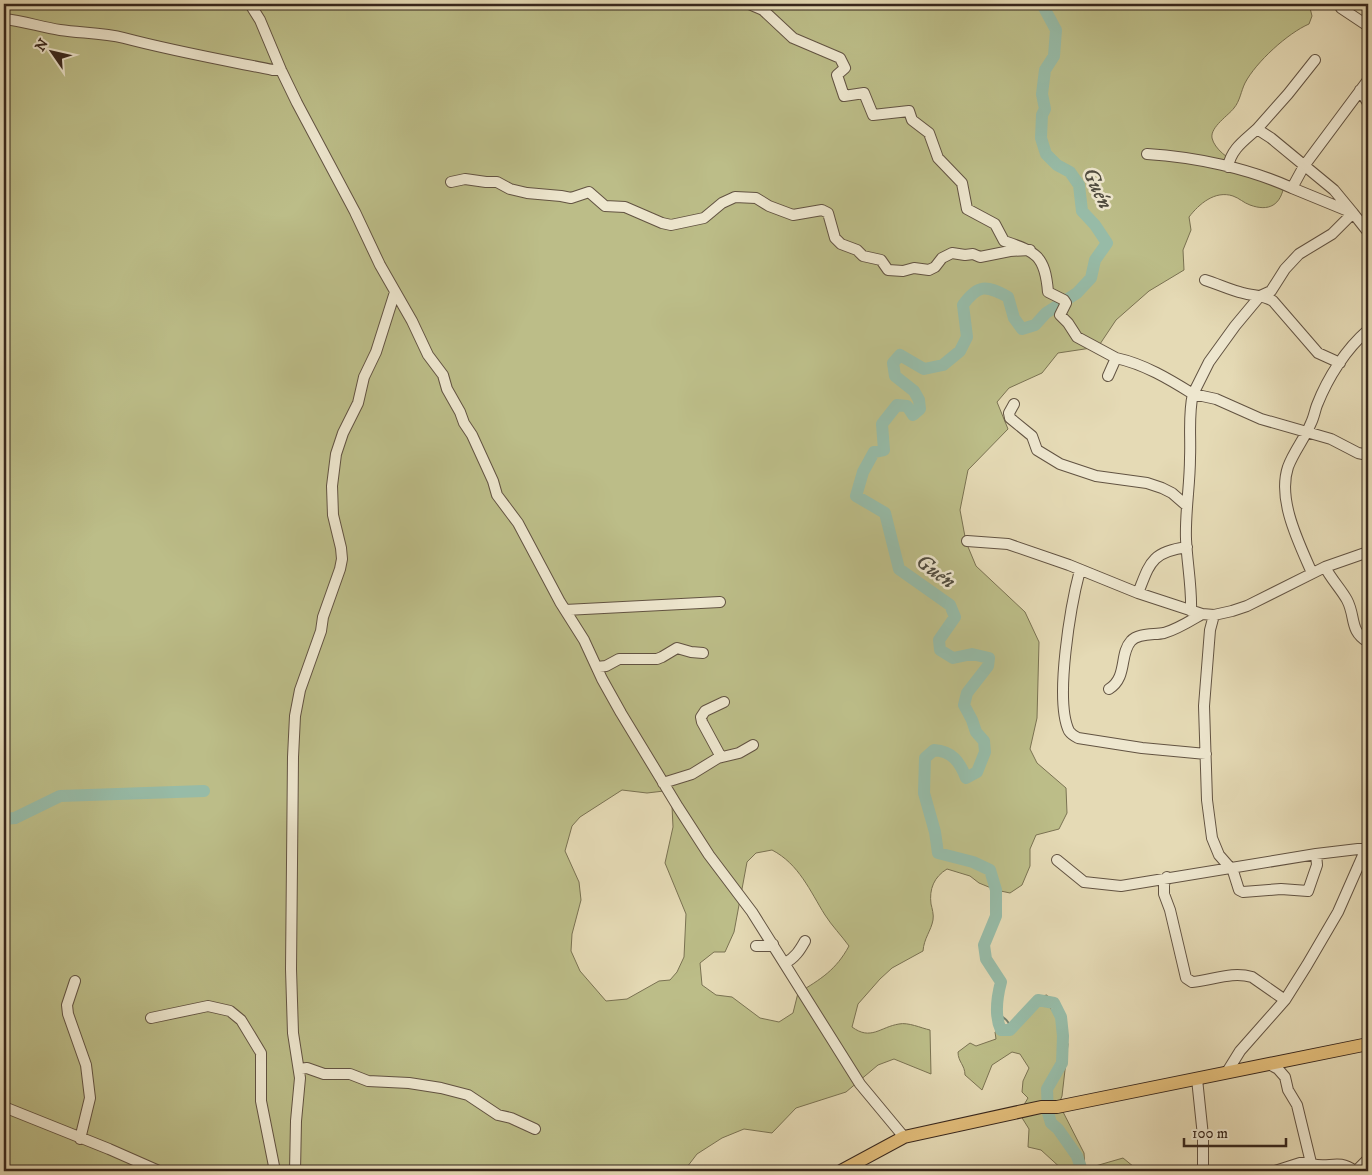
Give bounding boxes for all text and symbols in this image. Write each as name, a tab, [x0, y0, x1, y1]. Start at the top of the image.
north arrow	[28, 28, 78, 78]
text: N	[31, 35, 53, 55]
water label: Guén	[1076, 164, 1118, 214]
water label: Guén	[910, 549, 961, 595]
scale bar	[1184, 1115, 1287, 1147]
text: 100 m	[1192, 1124, 1228, 1143]

